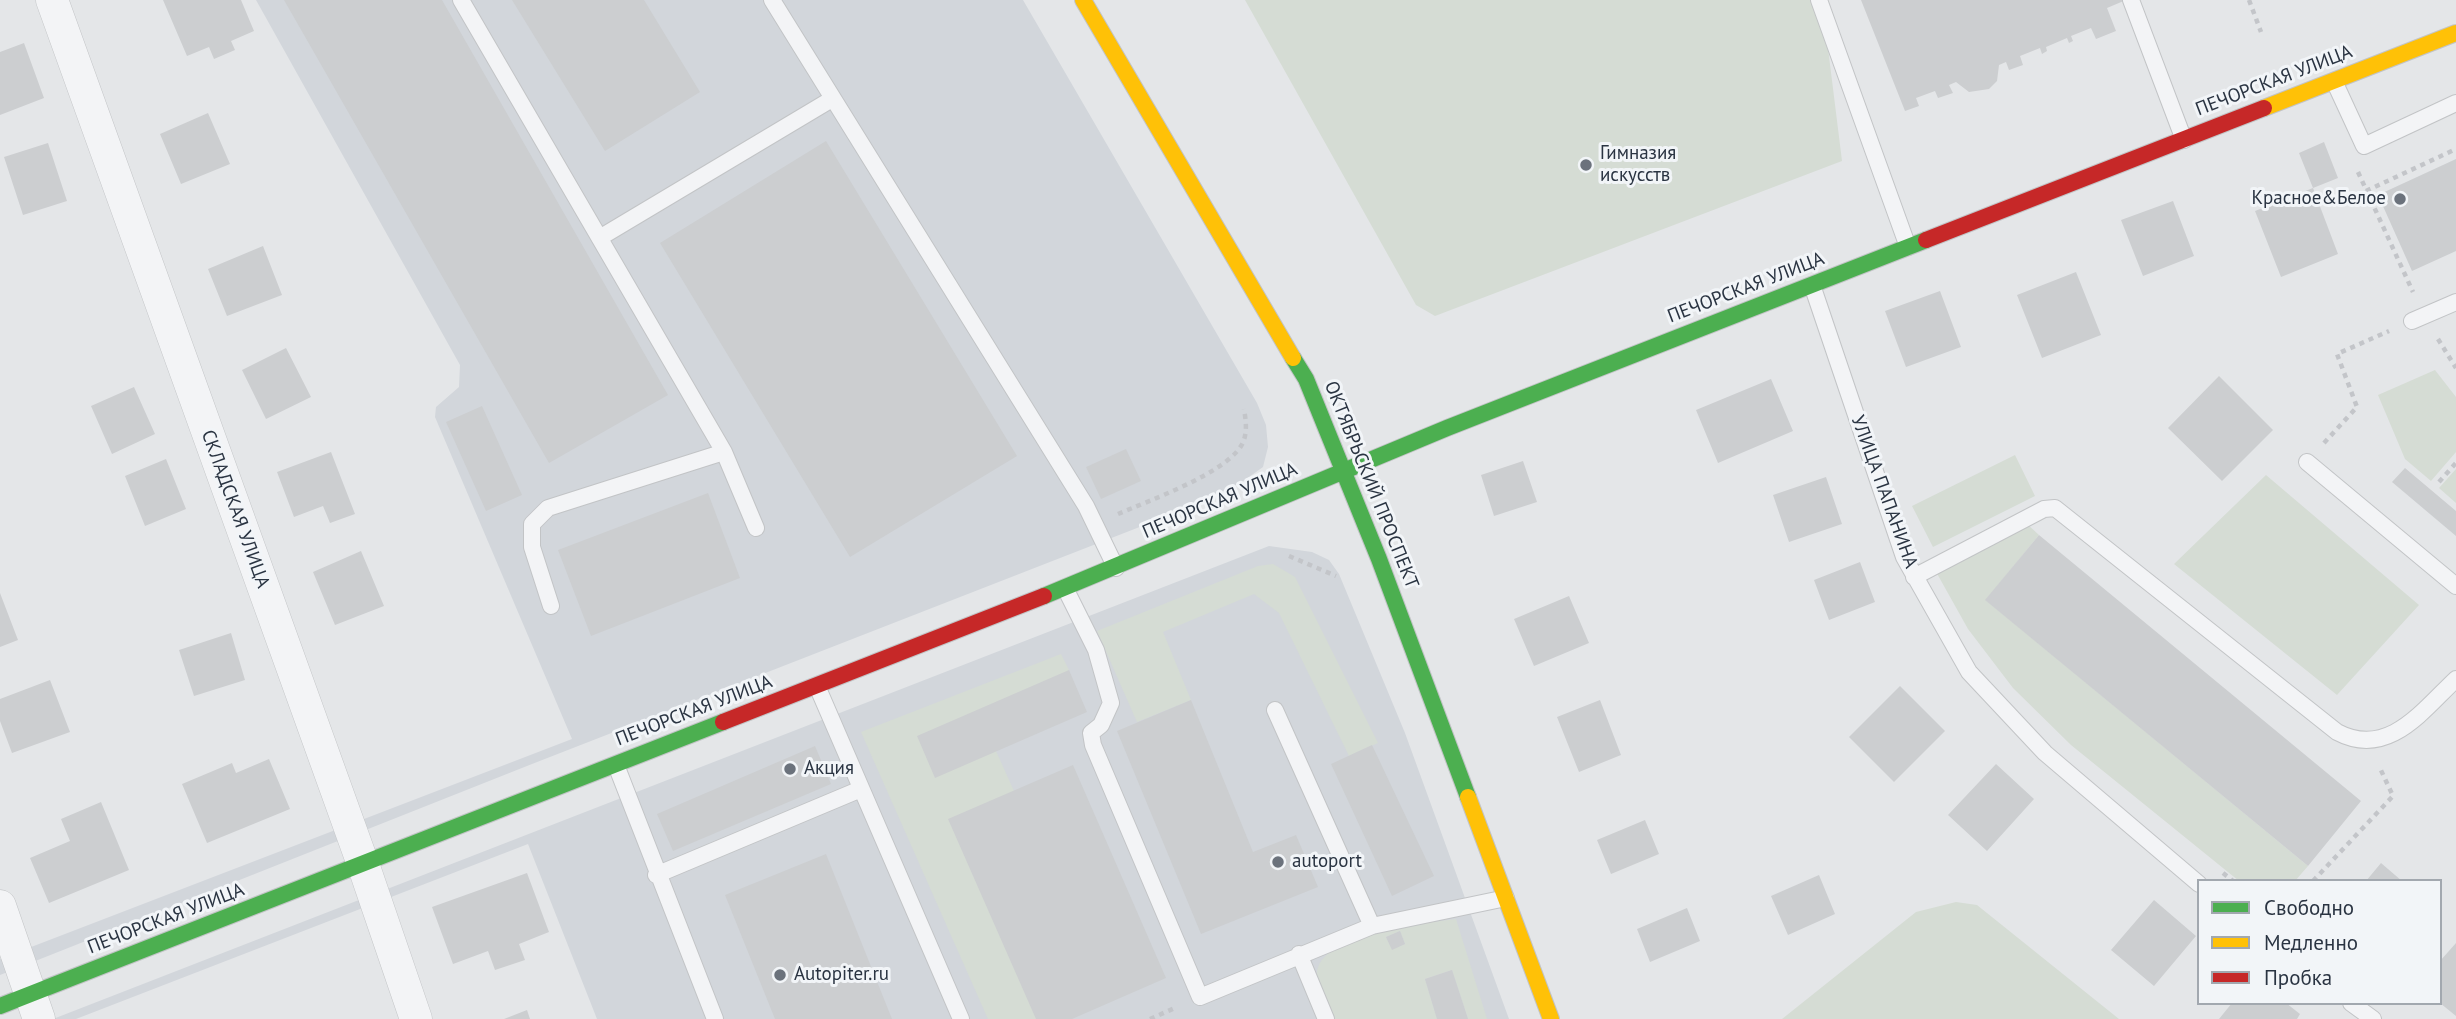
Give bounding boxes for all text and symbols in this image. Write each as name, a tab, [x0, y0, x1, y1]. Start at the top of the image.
street label: ПЕЧОРСКАЯ УЛИЦА	[2193, 41, 2355, 121]
place label: Гимназия искусств	[1600, 143, 1676, 187]
marker: Гимназия искусств	[1578, 157, 1594, 173]
place label: Красное&Белое	[2251, 188, 2386, 210]
marker: Красное&Белое	[2392, 191, 2408, 207]
street label: ПЕЧОРСКАЯ УЛИЦА	[1665, 248, 1827, 328]
street label: ОКТЯБРЬСКИЙ ПРОСПЕКТ	[1319, 378, 1423, 592]
street label: УЛИЦА ПАПАНИНА	[1846, 413, 1922, 571]
street label: СКЛАДСКАЯ УЛИЦА	[196, 427, 274, 591]
street label: ПЕЧОРСКАЯ УЛИЦА	[1139, 458, 1301, 544]
street label: ПЕЧОРСКАЯ УЛИЦА	[613, 671, 775, 751]
place label: Акция	[804, 758, 854, 780]
marker: Акция	[782, 761, 798, 777]
place label: autoport	[1292, 851, 1362, 873]
marker: autoport	[1270, 854, 1286, 870]
street label: ПЕЧОРСКАЯ УЛИЦА	[85, 879, 247, 959]
legend	[2197, 879, 2442, 1005]
text: Свободно	[2264, 894, 2354, 921]
text: Медленно	[2264, 929, 2358, 956]
place label: Autopiter.ru	[794, 964, 889, 986]
text: Пробка	[2264, 964, 2332, 991]
marker: Autopiter.ru	[772, 967, 788, 983]

